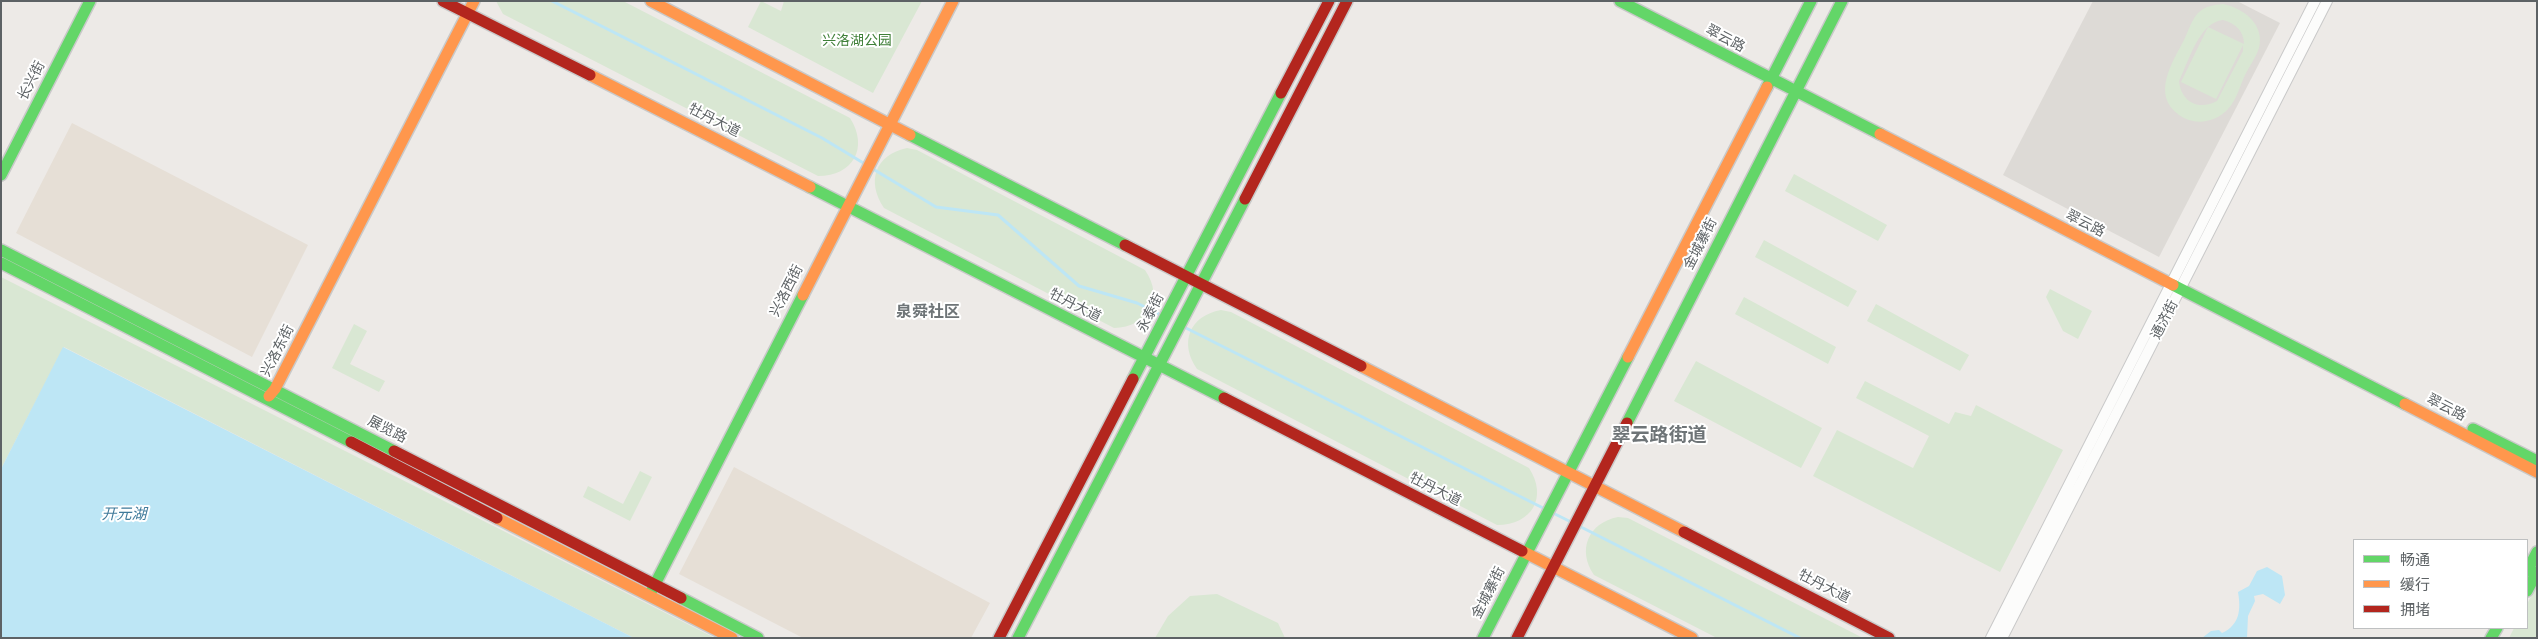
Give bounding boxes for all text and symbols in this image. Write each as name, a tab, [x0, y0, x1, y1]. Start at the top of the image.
street label: 翠云路	[1703, 22, 1747, 56]
park label: 兴洛湖公园	[822, 33, 892, 49]
street label: 长兴街	[15, 58, 49, 104]
street label: 牡丹大道	[685, 101, 743, 141]
street label: 翠云路	[2062, 207, 2108, 241]
street label: 金城寨街	[1681, 215, 1721, 273]
street label: 兴洛西街	[767, 262, 807, 320]
street label: 牡丹大道	[1046, 286, 1104, 326]
street label: 永泰街	[1134, 290, 1168, 336]
street label: 通济街	[2148, 297, 2182, 343]
district label: 泉舜社区	[896, 303, 960, 323]
street label: 兴洛东街	[258, 322, 298, 380]
street label: 翠云路	[2423, 391, 2469, 425]
street label: 展览路	[364, 413, 410, 447]
district label: 翠云路街道	[1612, 425, 1706, 447]
street label: 牡丹大道	[1406, 470, 1464, 510]
water label: 开元湖	[102, 506, 146, 524]
legend	[2353, 539, 2528, 629]
text: 畅通	[2400, 551, 2430, 569]
street label: 金城寨街	[1469, 564, 1509, 622]
street label: 牡丹大道	[1795, 567, 1853, 607]
text: 缓行	[2400, 576, 2430, 594]
text: 拥堵	[2400, 601, 2430, 619]

